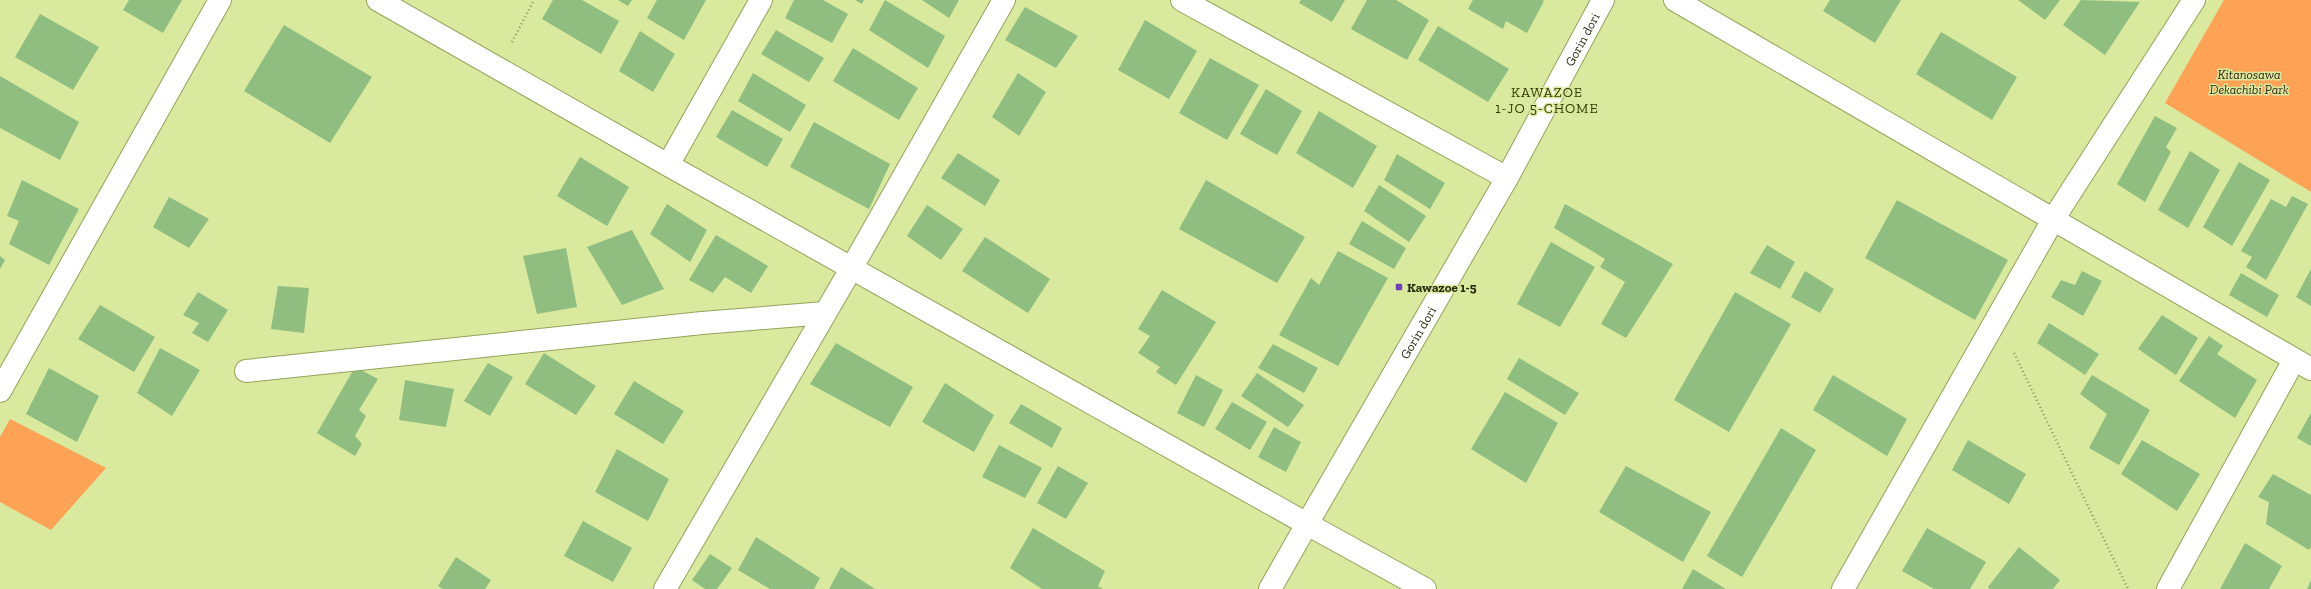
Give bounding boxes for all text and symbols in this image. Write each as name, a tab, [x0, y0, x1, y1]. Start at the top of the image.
street label: Gorin dori	[1562, 10, 1603, 69]
park label: Kitanosawa Dekachibi Park	[2209, 67, 2289, 97]
district label: KAWAZOE 1-JO 5-CHOME	[1495, 84, 1599, 117]
place label: Kawazoe 1-5	[1407, 280, 1477, 295]
marker: Kawazoe 1-5	[1394, 282, 1404, 292]
street label: Gorin dori	[1397, 303, 1439, 362]

